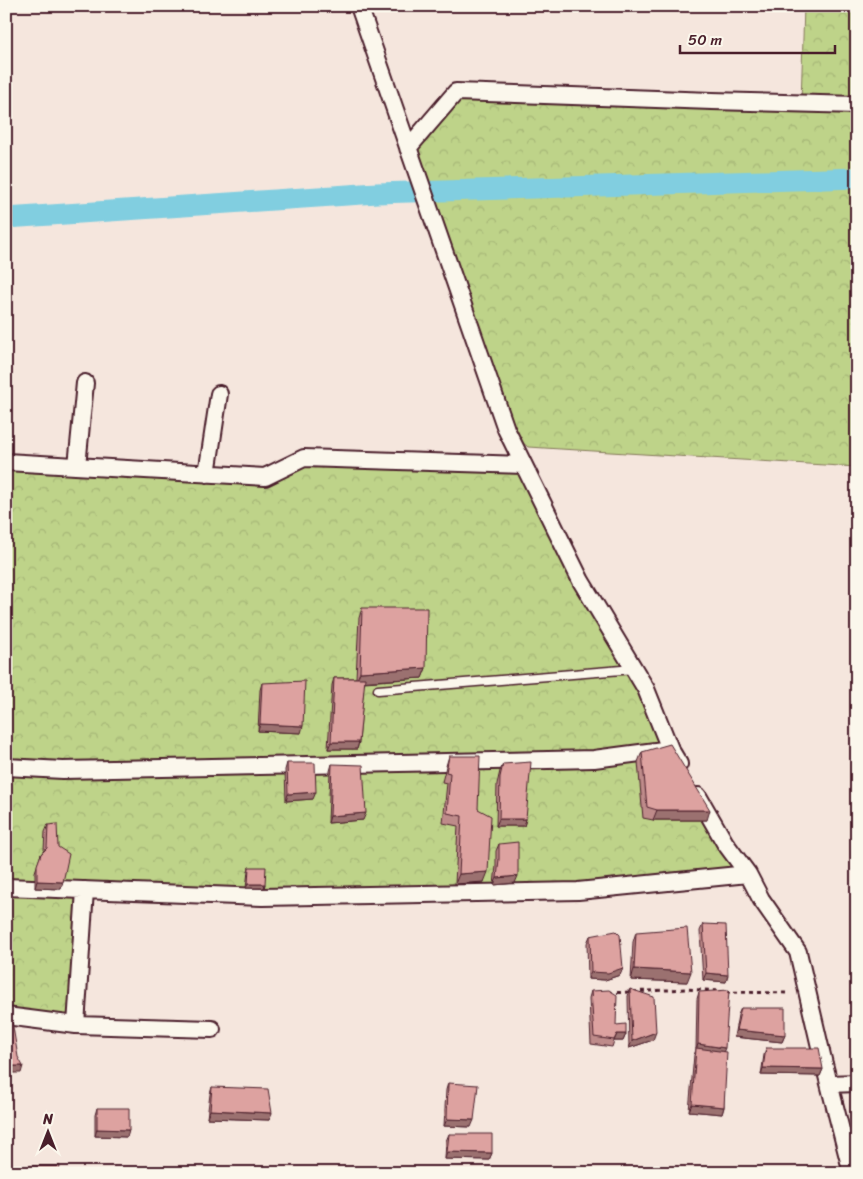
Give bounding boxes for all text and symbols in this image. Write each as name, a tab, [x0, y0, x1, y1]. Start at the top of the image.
scale bar	[680, 22, 836, 54]
text: 50 m	[688, 27, 723, 53]
north arrow	[22, 1106, 72, 1156]
text: N	[42, 1107, 53, 1132]

